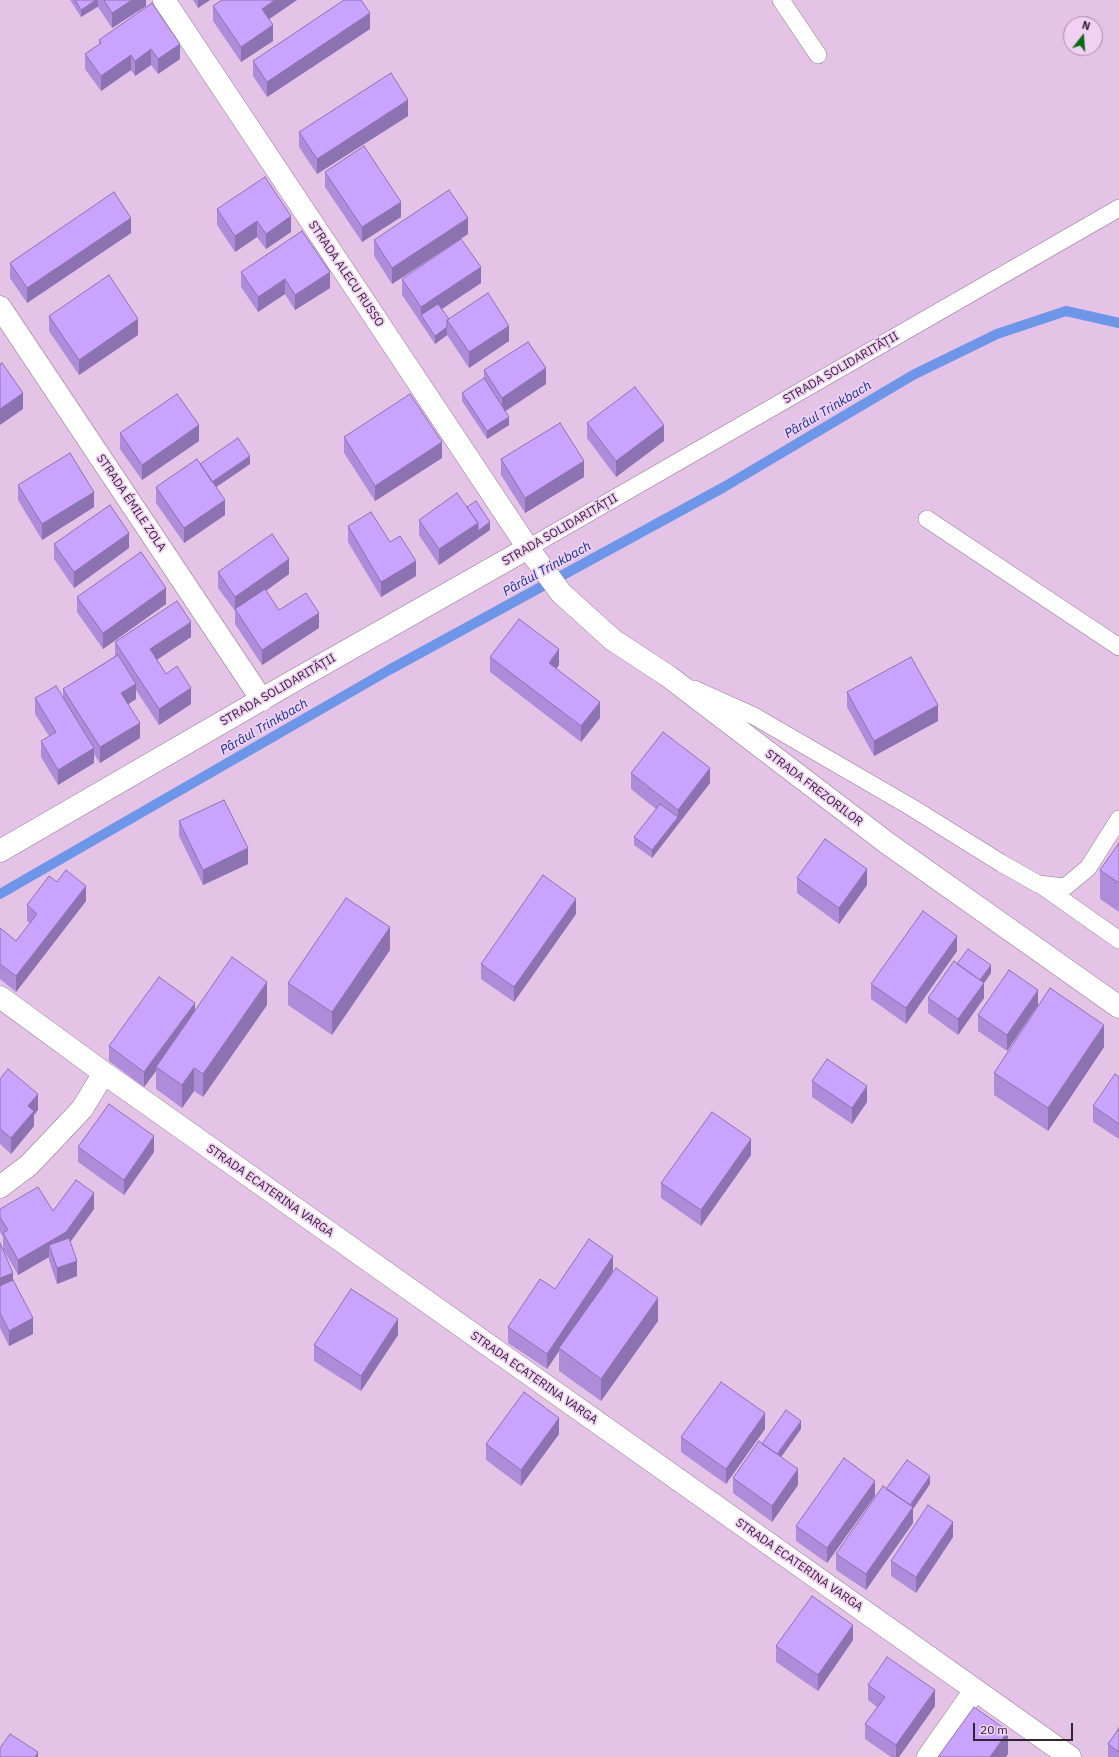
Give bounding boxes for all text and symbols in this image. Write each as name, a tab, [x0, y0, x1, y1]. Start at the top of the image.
north arrow	[1063, 16, 1103, 56]
text: N	[1080, 18, 1092, 33]
street label: STRADA ALECU RUSSO	[305, 218, 387, 330]
street label: STRADA SOLIDARITĂȚII	[781, 329, 901, 407]
water label: Pârâul Trinkbach	[782, 378, 874, 442]
street label: STRADA ÉMILE ZOLA	[93, 452, 169, 554]
street label: STRADA SOLIDARITĂȚII	[500, 491, 620, 569]
water label: Pârâul Trinkbach	[500, 538, 594, 600]
street label: STRADA SOLIDARITĂȚII	[218, 651, 338, 729]
water label: Pârâul Trinkbach	[217, 696, 311, 758]
street label: STRADA FREZORILOR	[762, 747, 866, 829]
street label: STRADA ECATERINA VARGA	[203, 1141, 337, 1241]
street label: STRADA ECATERINA VARGA	[467, 1328, 601, 1428]
street label: STRADA ECATERINA VARGA	[732, 1515, 866, 1615]
scale bar	[975, 1715, 1075, 1741]
text: 20 m	[980, 1722, 1008, 1737]

